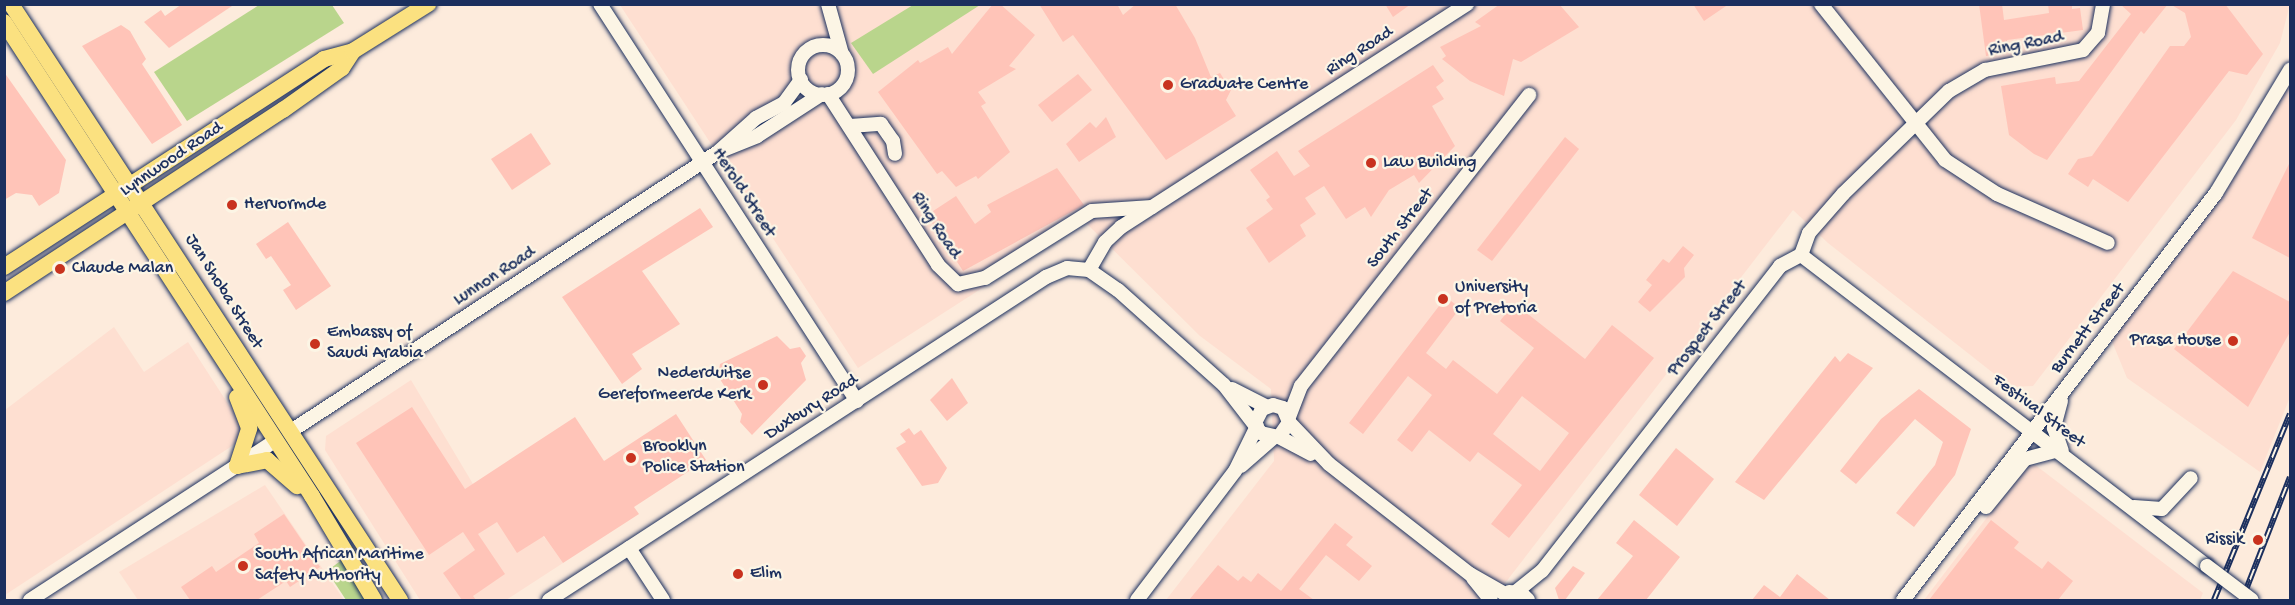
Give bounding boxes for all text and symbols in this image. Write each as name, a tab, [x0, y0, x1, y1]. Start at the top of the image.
street label: Ring Road	[1322, 22, 1398, 82]
street label: Ring Road	[1987, 27, 2065, 63]
place label: Graduate Centre	[1180, 74, 1308, 96]
marker: Graduate Centre	[1161, 78, 1175, 92]
street label: Lynnwood Road	[117, 118, 227, 202]
street label: Herold Street	[706, 144, 780, 242]
place label: Law Building	[1383, 152, 1477, 174]
marker: Law Building	[1364, 156, 1378, 170]
street label: South Street	[1363, 185, 1439, 273]
street label: Ring Road	[905, 188, 965, 264]
place label: Hervormde	[244, 194, 326, 216]
marker: Hervormde	[225, 198, 239, 212]
street label: Jan Shoba Street	[179, 231, 267, 353]
street label: Lunnon Road	[450, 242, 540, 312]
place label: Claude Malan	[72, 258, 173, 280]
marker: Claude Malan	[53, 262, 67, 276]
street label: Prospect Street	[1664, 277, 1752, 381]
place label: University of Pretoria	[1455, 278, 1537, 320]
street label: Burnett Street	[2047, 279, 2131, 379]
marker: University of Pretoria	[1436, 292, 1450, 306]
place label: Embassy of Saudi Arabia	[327, 323, 423, 366]
place label: Prasa House	[2130, 330, 2221, 352]
marker: Prasa House	[2226, 334, 2240, 348]
marker: Embassy of Saudi Arabia	[308, 337, 322, 351]
place label: Nederduitse Gereformeerde Kerk	[598, 364, 751, 406]
street label: Duxbury Road	[762, 370, 862, 446]
street label: Festival Street	[1987, 370, 2089, 454]
marker: Nederduitse Gereformeerde Kerk	[756, 378, 770, 392]
place label: Brooklyn Police Station	[643, 437, 745, 480]
marker: Brooklyn Police Station	[624, 451, 638, 465]
place label: Rissik	[2205, 529, 2244, 551]
marker: Rissik	[2249, 531, 2267, 549]
place label: South African Maritime Safety Authority	[255, 545, 424, 588]
marker: South African Maritime Safety Authority	[236, 559, 250, 573]
place label: Elim	[750, 563, 782, 585]
marker: Elim	[731, 567, 745, 581]

